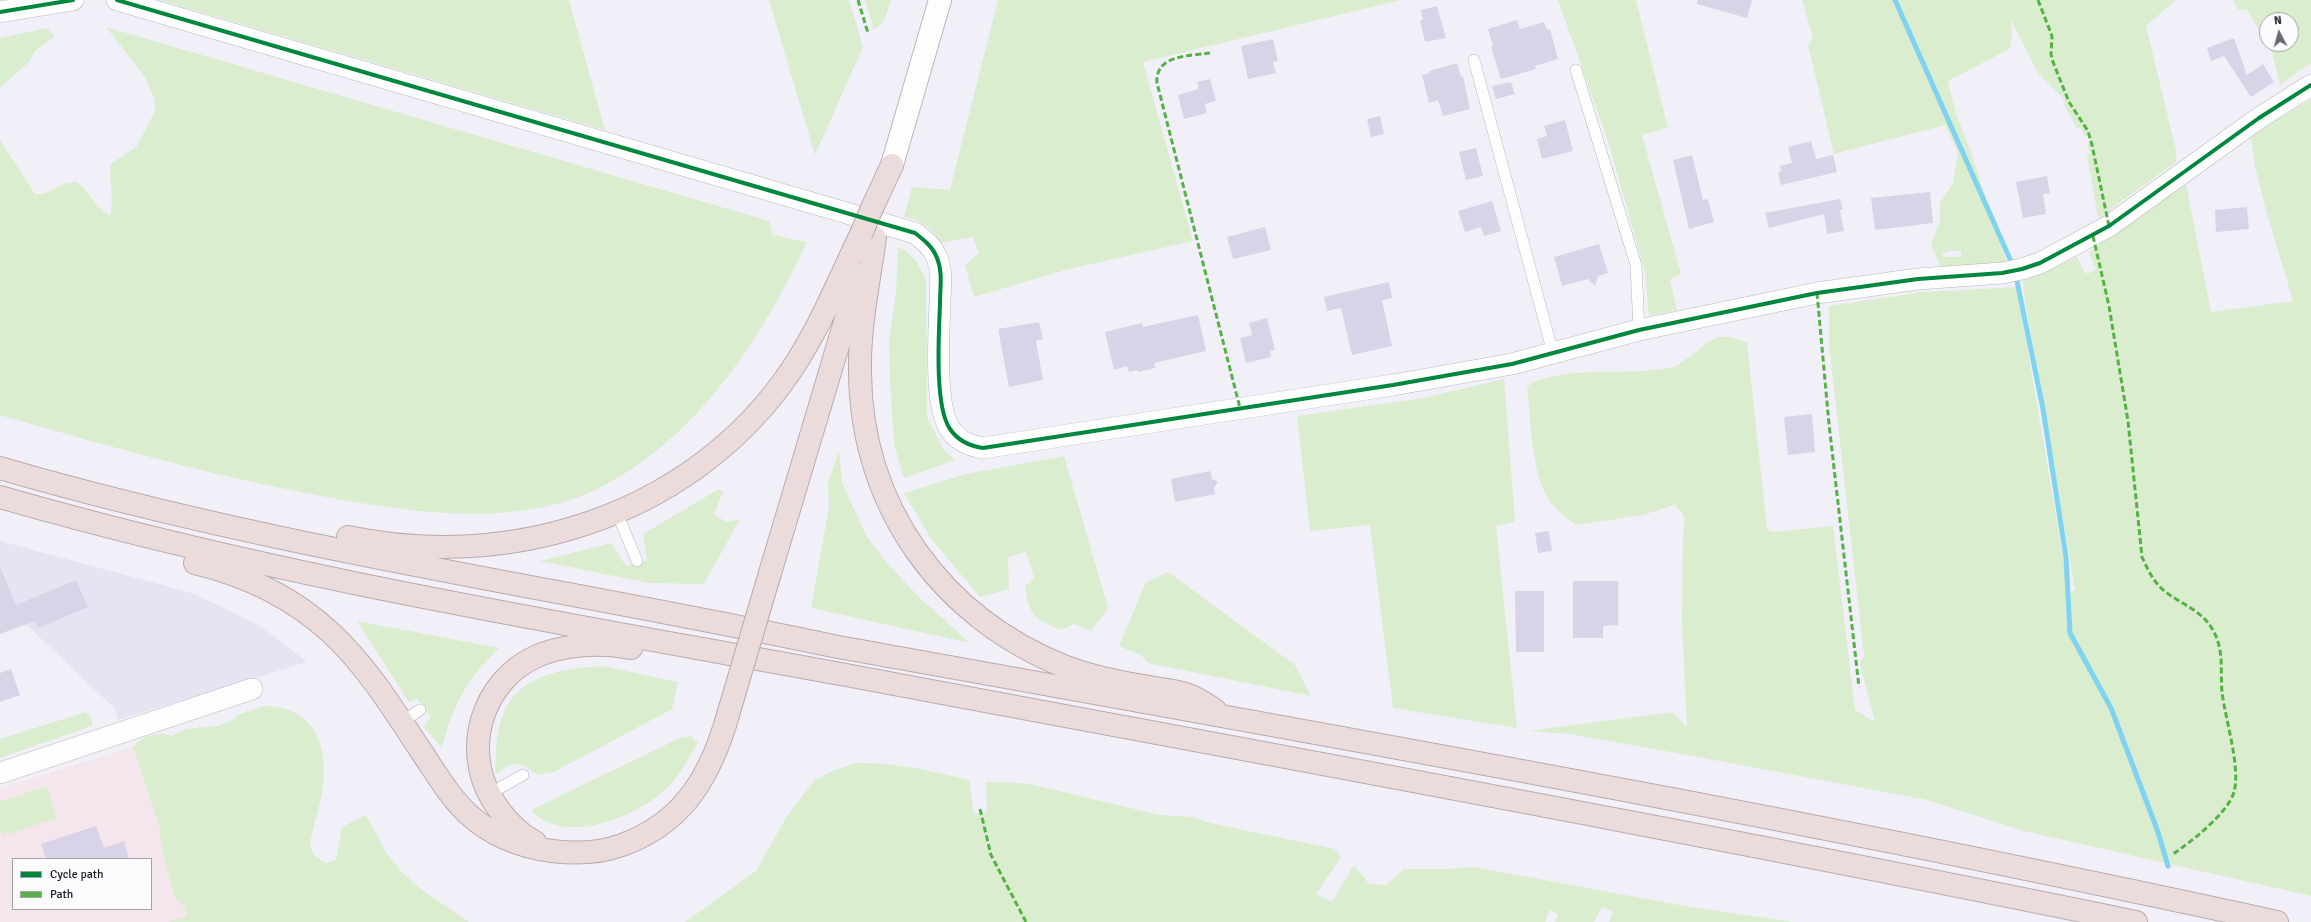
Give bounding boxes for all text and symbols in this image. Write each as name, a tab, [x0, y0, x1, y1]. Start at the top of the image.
north arrow	[2259, 12, 2299, 52]
text: N	[2273, 14, 2282, 27]
legend	[12, 858, 152, 910]
text: Cycle path	[50, 867, 103, 882]
text: Path	[50, 887, 73, 902]

